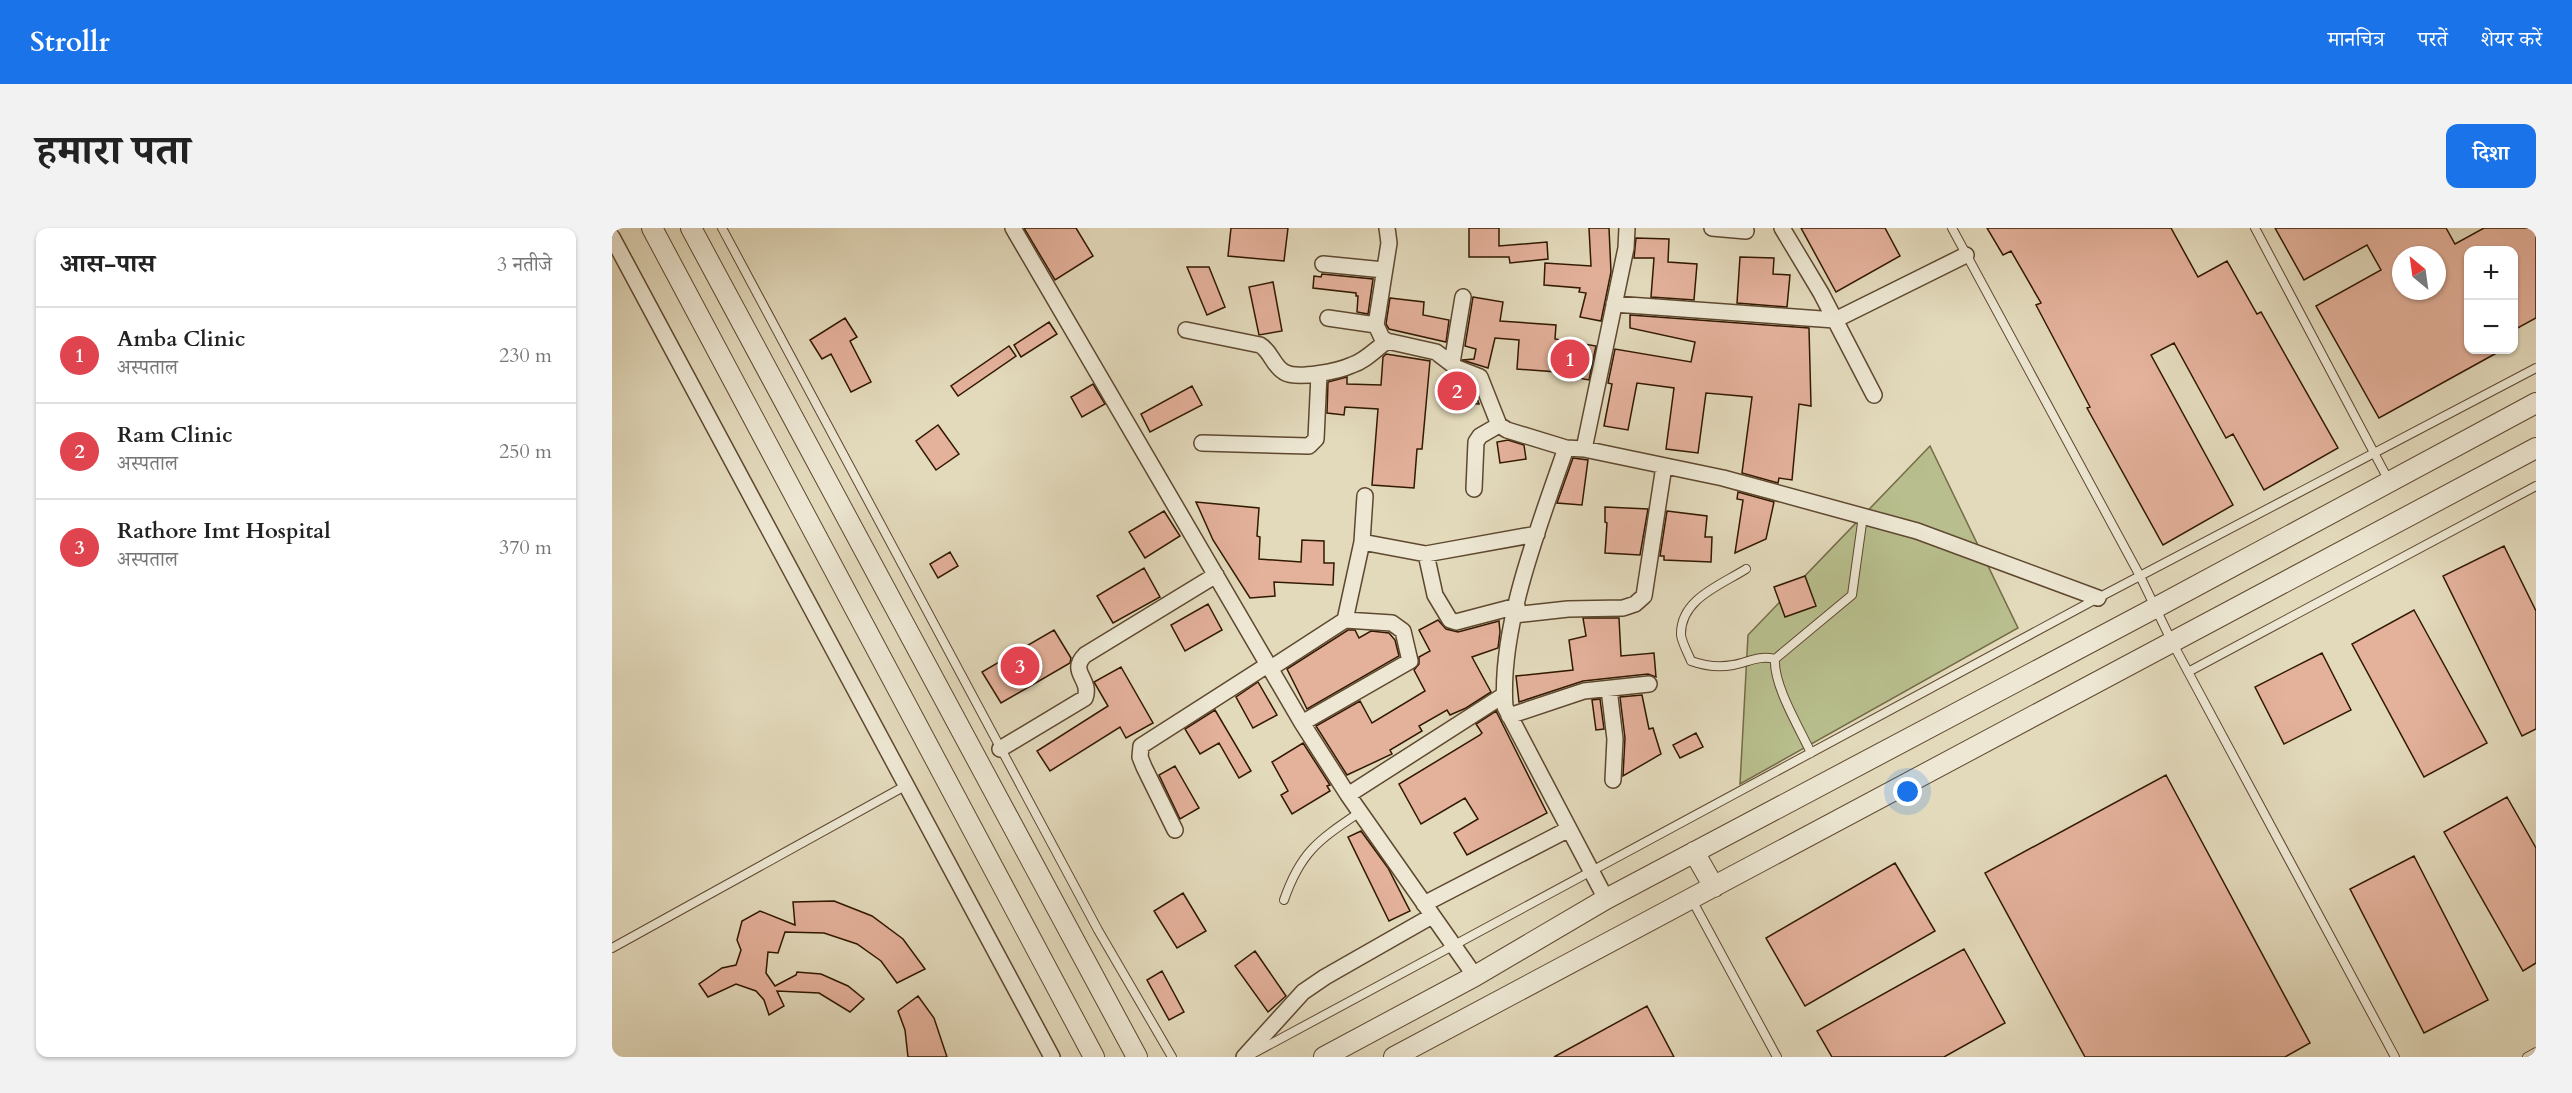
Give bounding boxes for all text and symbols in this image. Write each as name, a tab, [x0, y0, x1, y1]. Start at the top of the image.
text: Strollr	[30, 23, 110, 61]
text: मानचित्र	[2328, 25, 2385, 54]
text: परतें	[2418, 25, 2448, 54]
text: शेयर करें	[2481, 25, 2542, 54]
text: हमारा पता	[36, 122, 190, 179]
button: दिशा	[2446, 124, 2536, 188]
text: आस-पास	[60, 246, 155, 281]
north arrow	[2392, 246, 2446, 300]
map controls	[2464, 246, 2518, 354]
button: +	[2464, 246, 2518, 300]
text: 3 नतीजे	[497, 251, 552, 278]
button: −	[2464, 300, 2518, 354]
text: Amba Clinic	[117, 324, 246, 354]
pin: 1	[1550, 336, 1590, 382]
text: 1	[74, 342, 85, 369]
text: 230 m	[499, 342, 552, 369]
text: अस्पताल	[117, 354, 178, 381]
pin: 2	[1438, 368, 1476, 414]
text: Ram Clinic	[117, 420, 233, 450]
text: 2	[74, 438, 85, 465]
text: 250 m	[499, 438, 552, 465]
text: अस्पताल	[117, 450, 178, 477]
text: Rathore Imt Hospital	[117, 516, 331, 546]
text: 3	[74, 534, 85, 561]
text: 370 m	[499, 534, 552, 561]
text: अस्पताल	[117, 546, 178, 573]
pin: 3	[1000, 644, 1040, 688]
your location	[1893, 777, 1922, 806]

